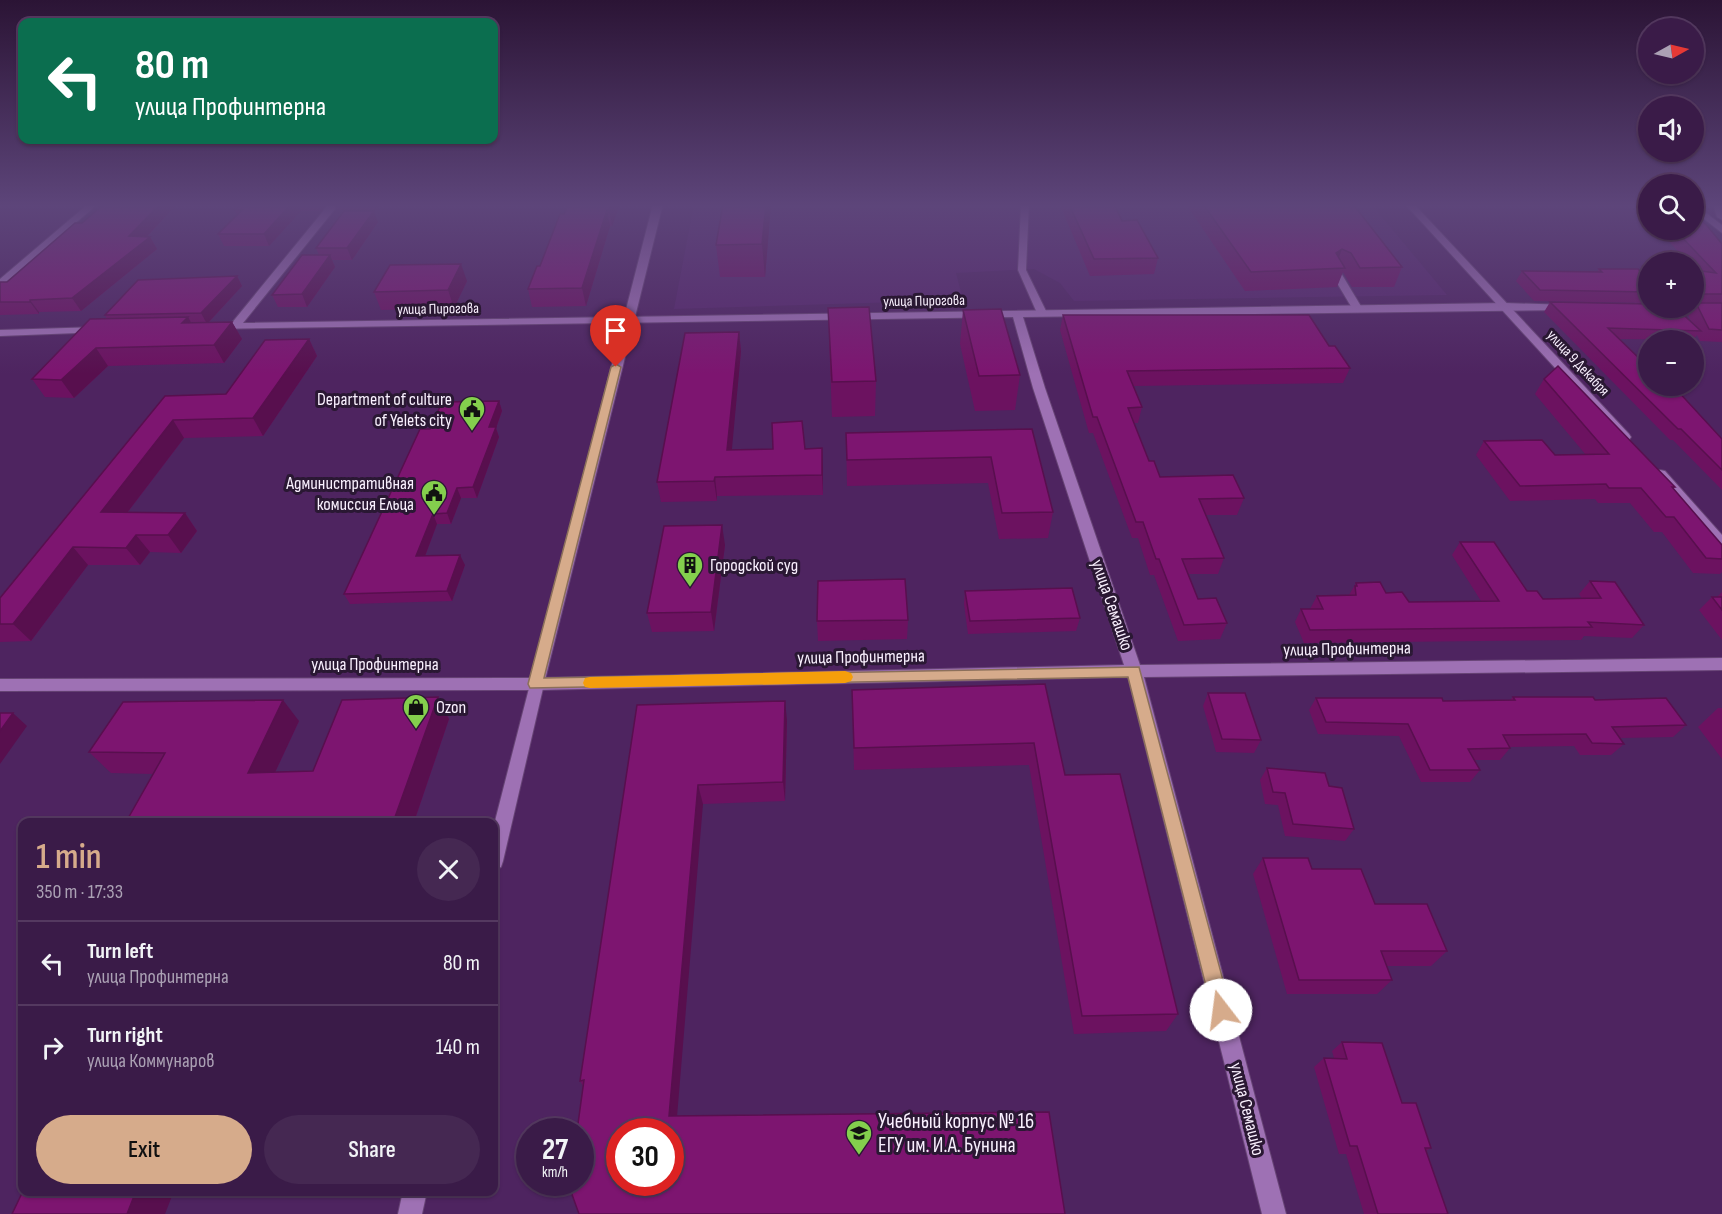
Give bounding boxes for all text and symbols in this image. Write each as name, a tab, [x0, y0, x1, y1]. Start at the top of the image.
north arrow	[1638, 18, 1704, 84]
map controls	[1638, 18, 1704, 396]
text: 80 m	[135, 40, 209, 91]
icon: left	[36, 42, 114, 120]
text: улица Профинтерна	[135, 91, 326, 123]
button: sound	[1638, 96, 1704, 162]
button: search	[1638, 174, 1704, 240]
button: +	[1638, 252, 1704, 318]
street label: улица Пирогова	[883, 291, 965, 311]
street label: улица Пирогова	[397, 299, 479, 319]
pin	[590, 305, 641, 367]
icon: arrive	[599, 314, 632, 347]
street label: улица 9 Декабря	[1543, 326, 1614, 400]
button: −	[1638, 330, 1704, 396]
place label: Department of culture of Yelets city	[317, 389, 452, 431]
public building icon: Department of culture of Yelets city	[457, 394, 487, 432]
place label: Административная комиссия Ельца	[285, 473, 414, 515]
public building icon: Административная комиссия Ельца	[419, 478, 449, 516]
building icon: Городской суд	[675, 550, 705, 588]
place label: Городской суд	[710, 555, 798, 576]
street label: улица Семашко	[1087, 557, 1137, 653]
street label: улица Профинтерна	[1283, 637, 1411, 661]
street label: улица Профинтерна	[797, 645, 925, 669]
street label: улица Профинтерна	[311, 654, 439, 675]
shop icon: Ozon	[401, 692, 431, 730]
place label: Ozon	[436, 697, 466, 718]
text: 1 min	[36, 836, 101, 879]
button: close	[417, 838, 480, 901]
text: 350 m · 17:33	[36, 880, 123, 904]
text: Turn left	[87, 938, 153, 965]
icon: left	[36, 947, 69, 980]
text: 80 m	[443, 950, 480, 977]
text: улица Профинтерна	[87, 965, 229, 989]
position arrow	[1189, 978, 1253, 1042]
text: Turn right	[87, 1022, 163, 1049]
icon: right	[36, 1031, 69, 1064]
text: 140 m	[436, 1034, 480, 1061]
text: улица Коммунаров	[87, 1049, 215, 1073]
street label: улица Семашко	[1225, 1060, 1269, 1158]
place label: Учебный корпус № 16 ЕГУ им. И.А. Бунина	[878, 1109, 1034, 1158]
button: Exit	[36, 1115, 252, 1184]
button: Share	[264, 1115, 480, 1184]
speed limit sign: 30	[606, 1118, 684, 1196]
school or university icon: Учебный корпус № 16 ЕГУ им. И.А. Бунина	[844, 1118, 874, 1156]
text: 27	[542, 1132, 568, 1168]
text: km/h	[542, 1163, 568, 1182]

